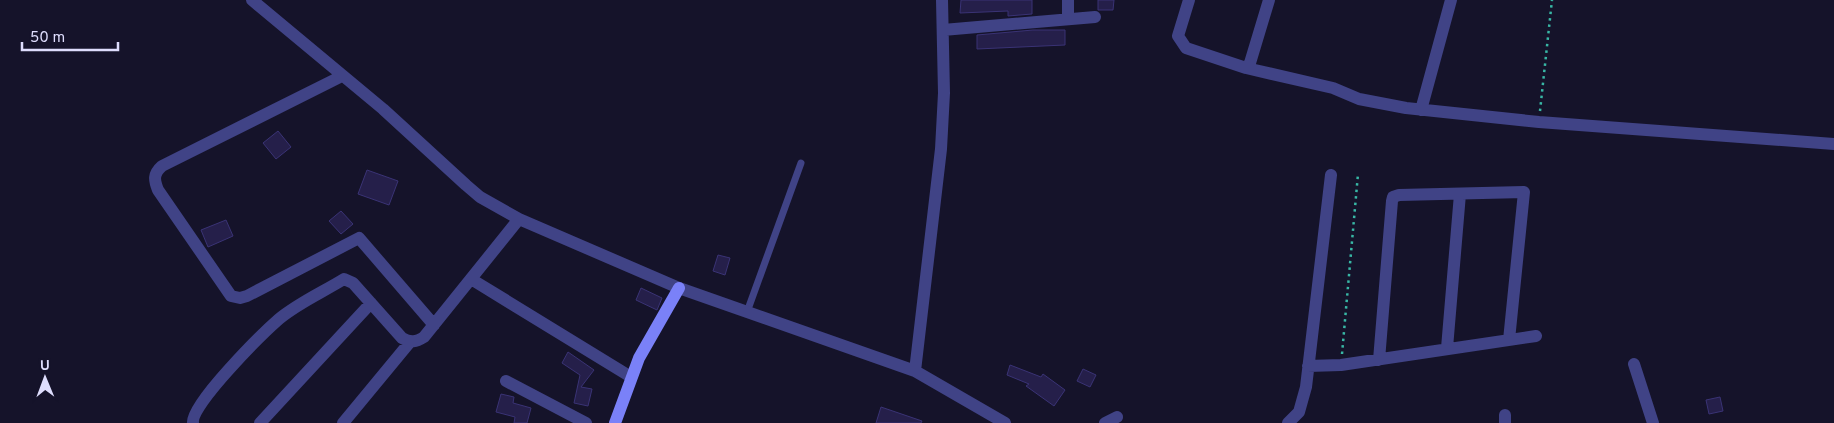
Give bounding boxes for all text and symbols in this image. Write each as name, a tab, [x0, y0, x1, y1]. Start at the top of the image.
scale bar	[22, 20, 119, 52]
text: 50 m	[30, 29, 65, 48]
north arrow	[20, 353, 70, 403]
text: U	[40, 358, 50, 375]

